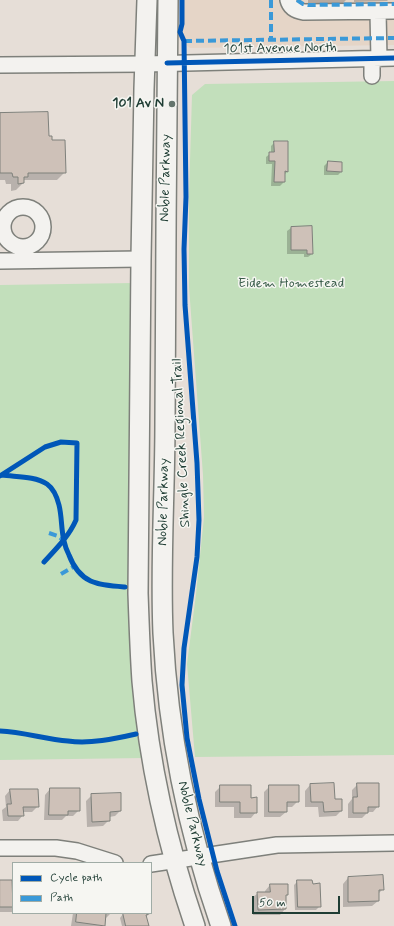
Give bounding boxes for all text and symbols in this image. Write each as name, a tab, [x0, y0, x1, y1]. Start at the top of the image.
street label: 101st Avenue North	[223, 40, 337, 58]
place label: 101 Av N	[112, 96, 164, 112]
marker: 101 Av N	[167, 99, 177, 109]
street label: Noble Parkway	[157, 134, 175, 222]
park label: Eidem Homestead	[238, 276, 344, 292]
street label: Shingle Creek Regional Trail	[169, 358, 195, 528]
street label: Noble Parkway	[155, 458, 173, 546]
street label: Noble Parkway	[173, 779, 211, 869]
legend	[12, 862, 152, 914]
text: Cycle path	[50, 870, 102, 886]
scale bar	[254, 888, 342, 914]
text: Path	[50, 890, 73, 906]
text: 50 m	[259, 895, 286, 911]

